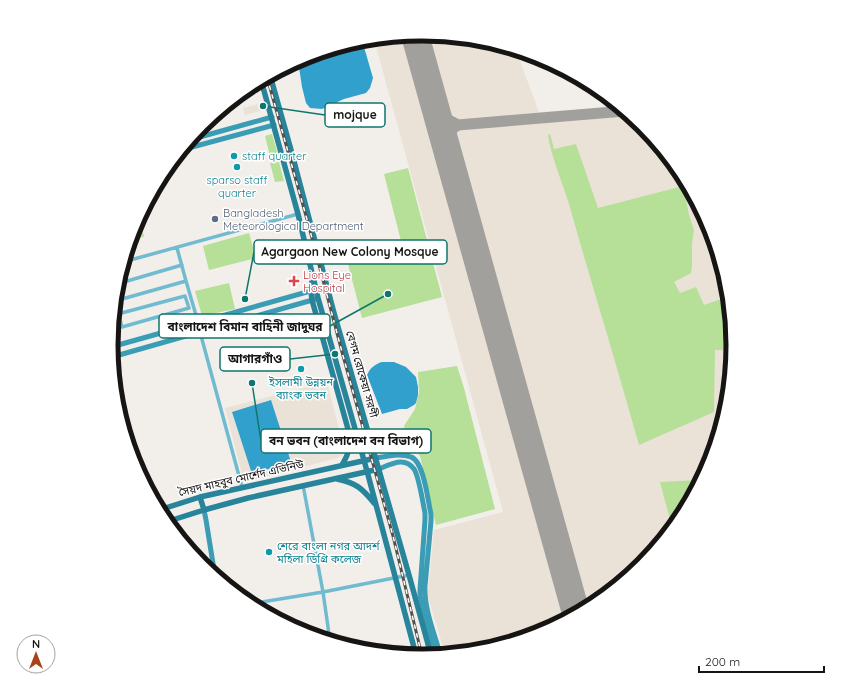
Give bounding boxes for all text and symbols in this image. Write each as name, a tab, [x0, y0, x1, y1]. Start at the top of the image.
callout: mojque	[325, 103, 385, 127]
text: mojque	[333, 107, 377, 122]
place label: staff quarter	[242, 149, 307, 163]
marker: staff quarter	[229, 151, 239, 161]
marker: sparso staff quarter	[232, 162, 242, 172]
place label: sparso staff quarter	[206, 173, 268, 200]
place label: Bangladesh Meteorological Department	[223, 206, 364, 233]
marker: Bangladesh Meteorological Department	[210, 214, 220, 224]
callout: Agargaon New Colony Mosque	[254, 240, 447, 264]
text: Agargaon New Colony Mosque	[261, 244, 439, 259]
place label: Lions Eye Hospital	[303, 268, 351, 295]
marker: Lions Eye Hospital	[288, 275, 300, 287]
callout: বাংলাদেশ বিমান বাহিনী জাদুঘর	[159, 314, 330, 338]
text: বাংলাদেশ বিমান বাহিনী জাদুঘর	[167, 319, 323, 334]
street label: বেগম রোকেয়া সরণী	[343, 329, 381, 420]
callout: আগারগাঁও	[220, 347, 290, 371]
text: আগারগাঁও	[227, 351, 282, 366]
marker: ইসলামী উন্নয়ন ব্যাংক ভবন	[296, 364, 306, 374]
place label: ইসলামী উন্নয়ন ব্যাংক ভবন	[268, 375, 333, 402]
callout: বন ভবন (বাংলাদেশ বন বিভাগ)	[261, 429, 431, 453]
text: বন ভবন (বাংলাদেশ বন বিভাগ)	[268, 433, 423, 448]
street label: সৈয়দ মাহবুব মোর্শেদ এভিনিউ	[176, 457, 305, 499]
place label: শেরে বাংলা নগর আদর্শ মহিলা ডিগ্রি কলেজ	[276, 539, 381, 566]
marker: শেরে বাংলা নগর আদর্শ মহিলা ডিগ্রি কলেজ	[264, 547, 274, 557]
north arrow	[16, 634, 56, 674]
text: N	[32, 637, 40, 651]
scale bar	[699, 648, 824, 674]
text: 200 m	[705, 654, 740, 669]

